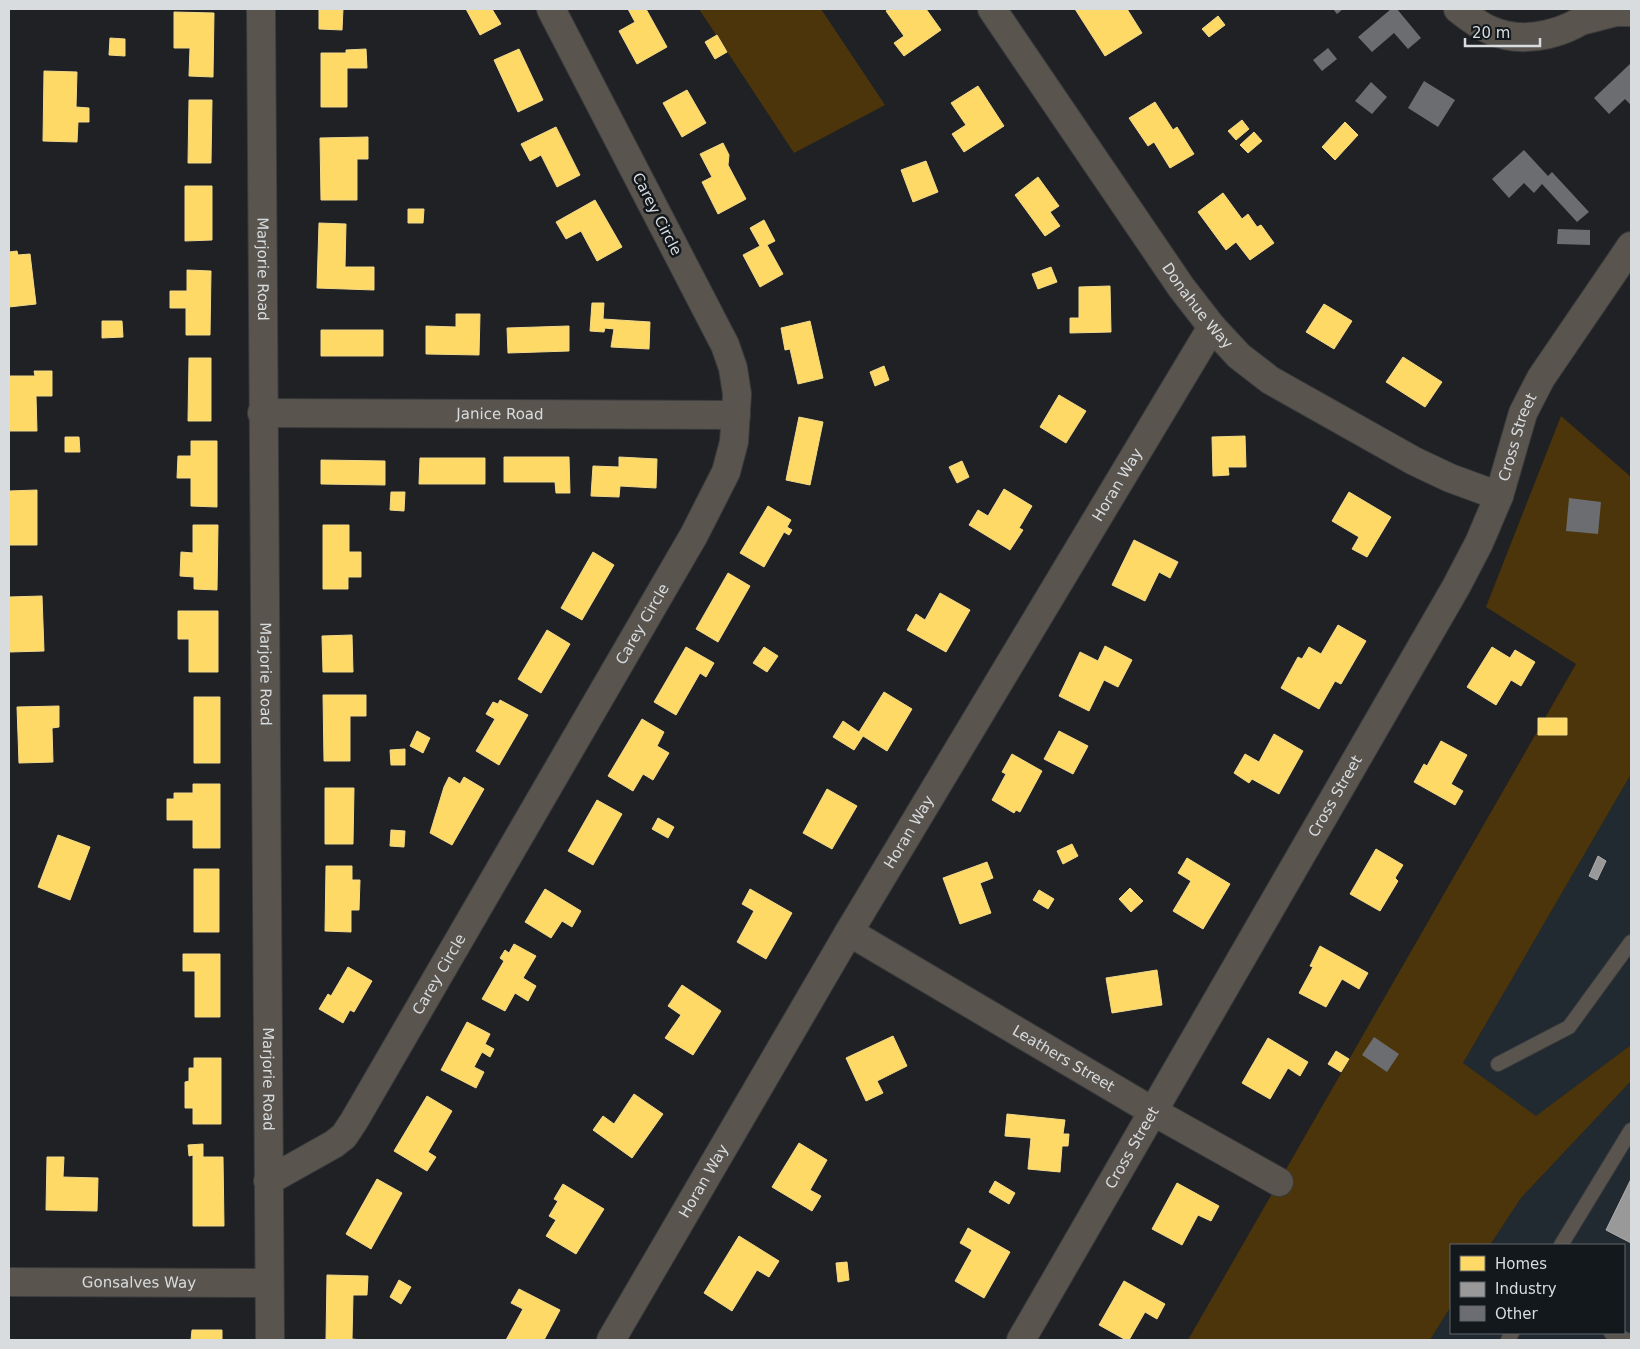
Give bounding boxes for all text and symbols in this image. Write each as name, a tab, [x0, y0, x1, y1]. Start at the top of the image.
scale bar	[1465, 15, 1540, 47]
text: 20 m	[1472, 24, 1510, 42]
street label: Carey Circle	[628, 170, 686, 258]
street label: Marjorie Road	[253, 217, 272, 321]
street label: Donahue Way	[1158, 259, 1237, 353]
street label: Cross Street	[1495, 390, 1541, 483]
street label: Janice Road	[455, 405, 544, 423]
street label: Horan Way	[1089, 445, 1146, 525]
street label: Carey Circle	[612, 580, 673, 668]
street label: Marjorie Road	[256, 622, 275, 726]
street label: Cross Street	[1304, 752, 1366, 840]
street label: Horan Way	[880, 792, 938, 872]
street label: Carey Circle	[409, 931, 470, 1018]
street label: Leathers Street	[1009, 1021, 1118, 1096]
street label: Marjorie Road	[259, 1027, 278, 1131]
street label: Cross Street	[1101, 1104, 1163, 1192]
street label: Horan Way	[675, 1141, 732, 1221]
legend	[1450, 1244, 1625, 1334]
text: Homes	[1495, 1255, 1547, 1273]
street label: Gonsalves Way	[82, 1273, 196, 1292]
text: Industry	[1495, 1280, 1557, 1298]
text: Other	[1495, 1305, 1538, 1323]

